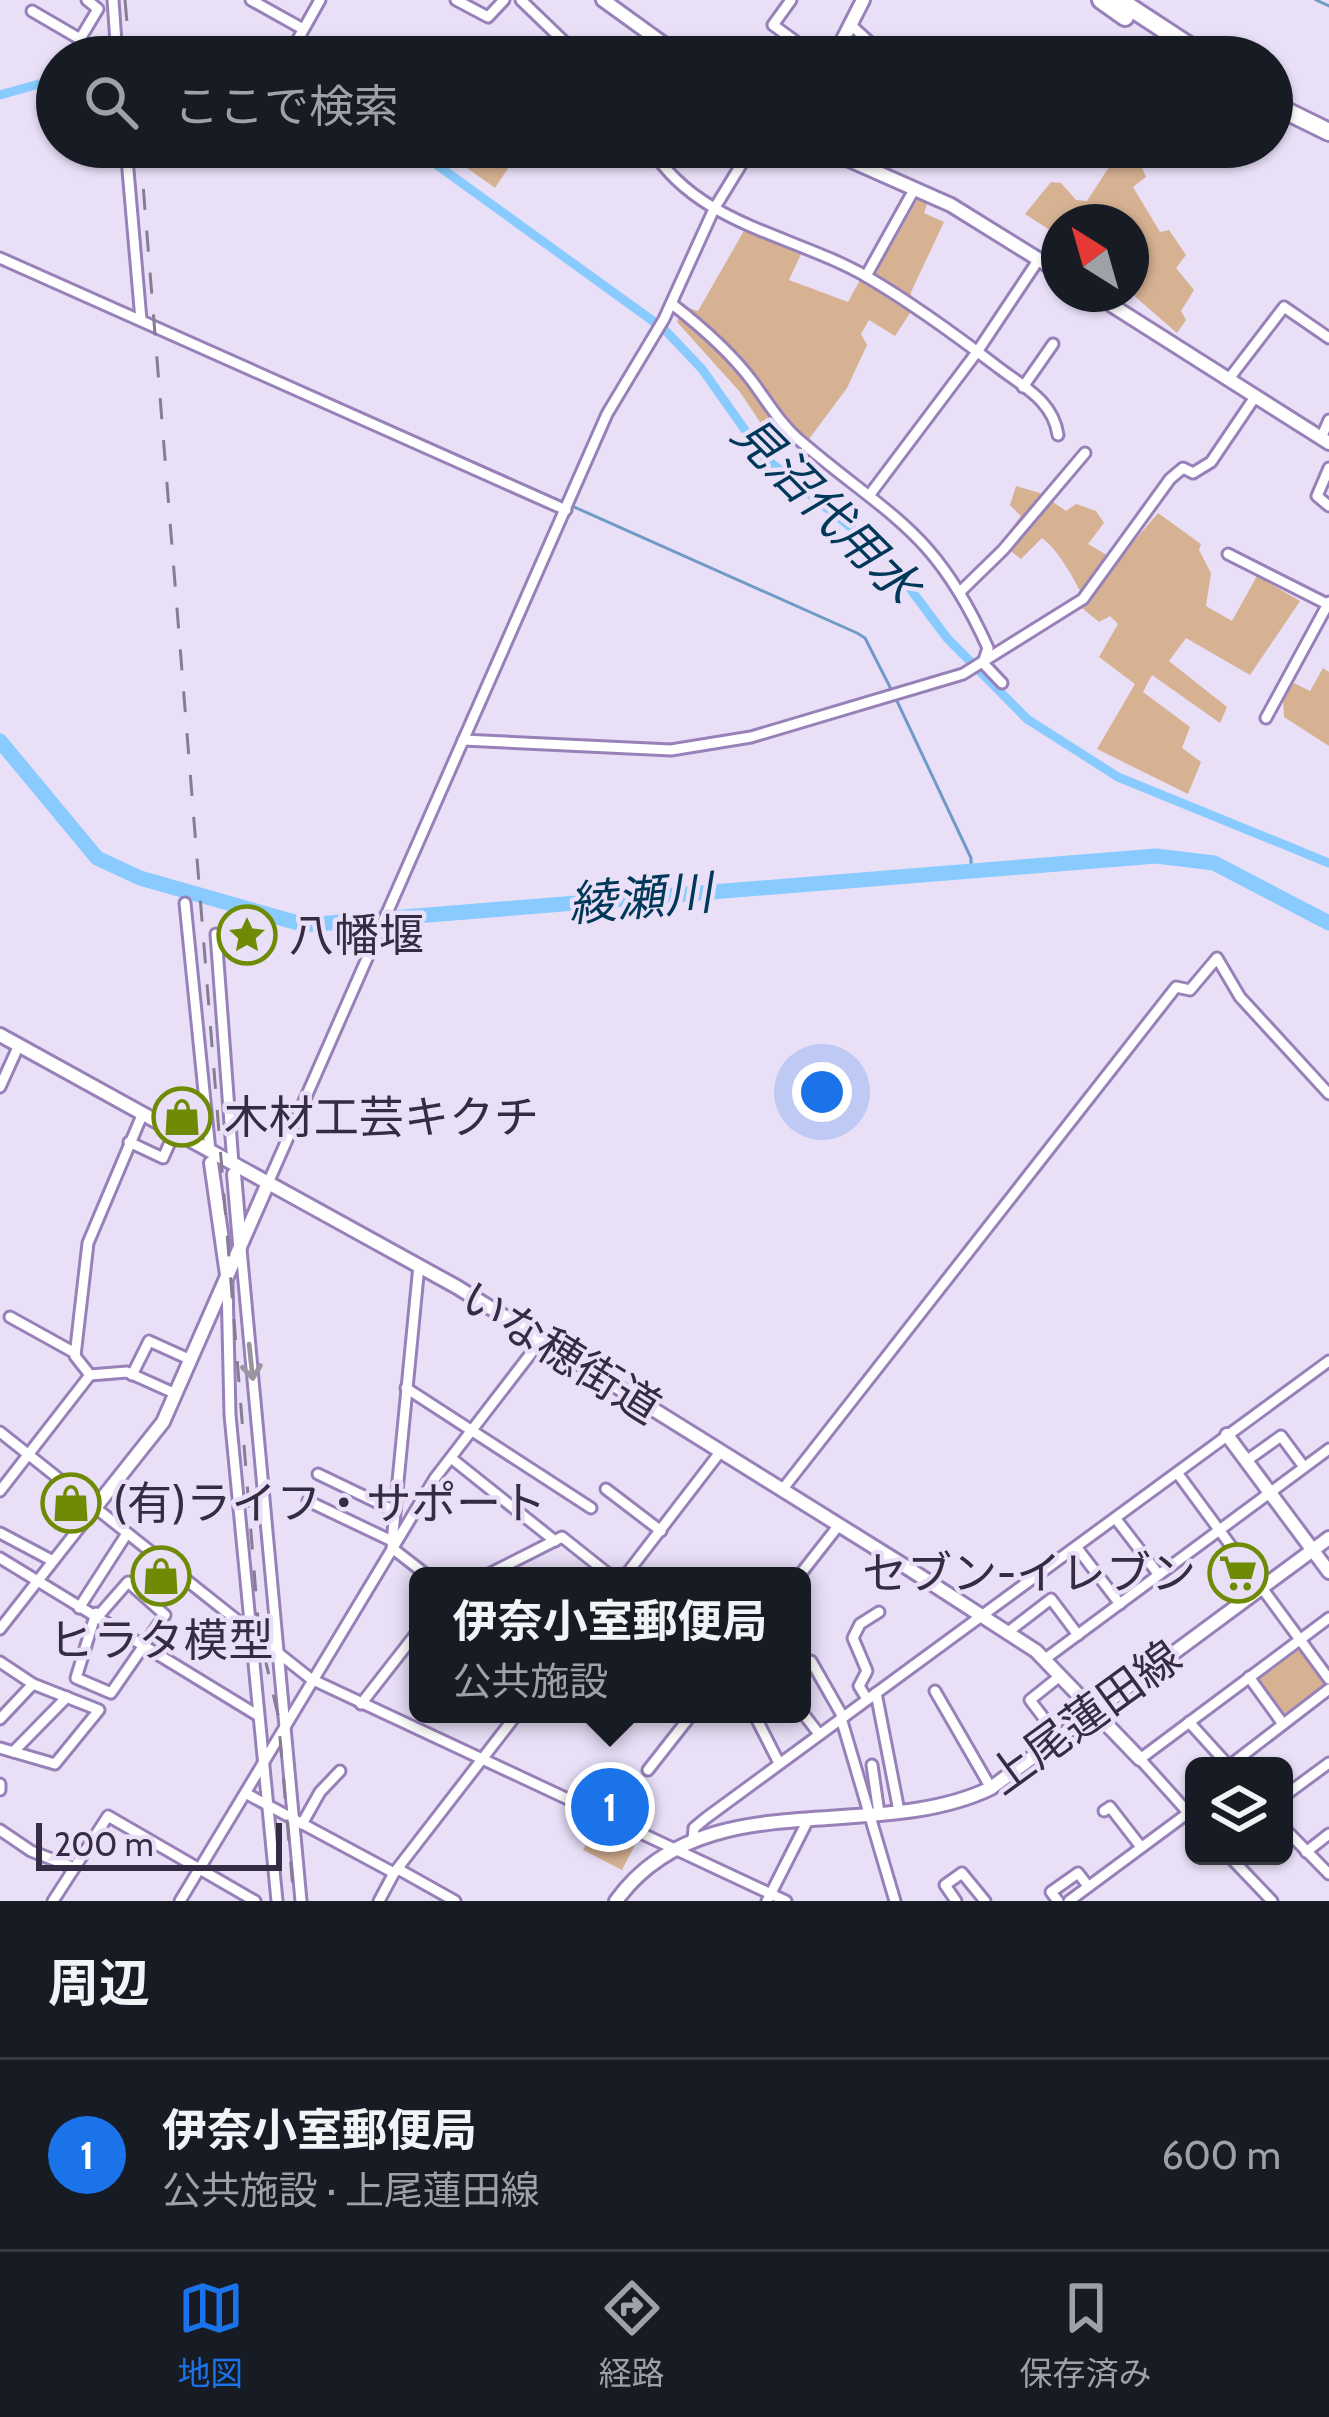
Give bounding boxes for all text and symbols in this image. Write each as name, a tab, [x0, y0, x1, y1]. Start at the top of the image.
search box	[36, 36, 1293, 168]
icon: search	[78, 69, 144, 135]
text: ここで検索	[174, 79, 399, 133]
north arrow	[1041, 204, 1149, 312]
water label: 見沼代用水	[721, 404, 935, 618]
water label: 綾瀬川	[566, 862, 719, 933]
place icon: 八幡堰	[216, 904, 278, 966]
place label: 八幡堰	[289, 908, 424, 962]
your location	[792, 1062, 852, 1122]
shop icon: 木材工芸キクチ	[151, 1086, 213, 1148]
place label: 木材工芸キクチ	[224, 1090, 539, 1144]
street label: いな穂街道	[451, 1269, 671, 1435]
one-way arrow	[240, 1342, 263, 1381]
shop icon: (有)ライフ・サポート	[40, 1472, 102, 1534]
place label: (有)ライフ・サポート	[113, 1476, 546, 1530]
supermarket icon: セブン-イレブン	[1207, 1542, 1269, 1604]
shop icon: ヒラタ模型	[130, 1545, 192, 1607]
place label: セブン-イレブン	[862, 1546, 1196, 1600]
popup	[409, 1567, 811, 1723]
text: 伊奈小室郵便局	[452, 1594, 768, 1648]
place label: ヒラタ模型	[48, 1613, 274, 1667]
street label: 上尾蓮田線	[977, 1629, 1191, 1805]
text: 公共施設	[452, 1657, 609, 1705]
map controls	[1185, 1757, 1293, 1865]
button: layers	[1185, 1757, 1293, 1865]
pin: 1	[571, 1762, 649, 1852]
scale bar	[36, 1817, 282, 1870]
text: 200 m	[54, 1824, 154, 1864]
text: 周辺	[48, 1952, 150, 2014]
text: 伊奈小室郵便局	[162, 2103, 477, 2157]
text: 1	[80, 2131, 94, 2179]
text: 600 m	[1161, 2131, 1281, 2179]
text: 公共施設 · 上尾蓮田線	[162, 2166, 540, 2214]
tab: 地図	[178, 2275, 244, 2395]
tab: 経路	[599, 2275, 665, 2395]
tab: 保存済み	[1020, 2275, 1152, 2395]

